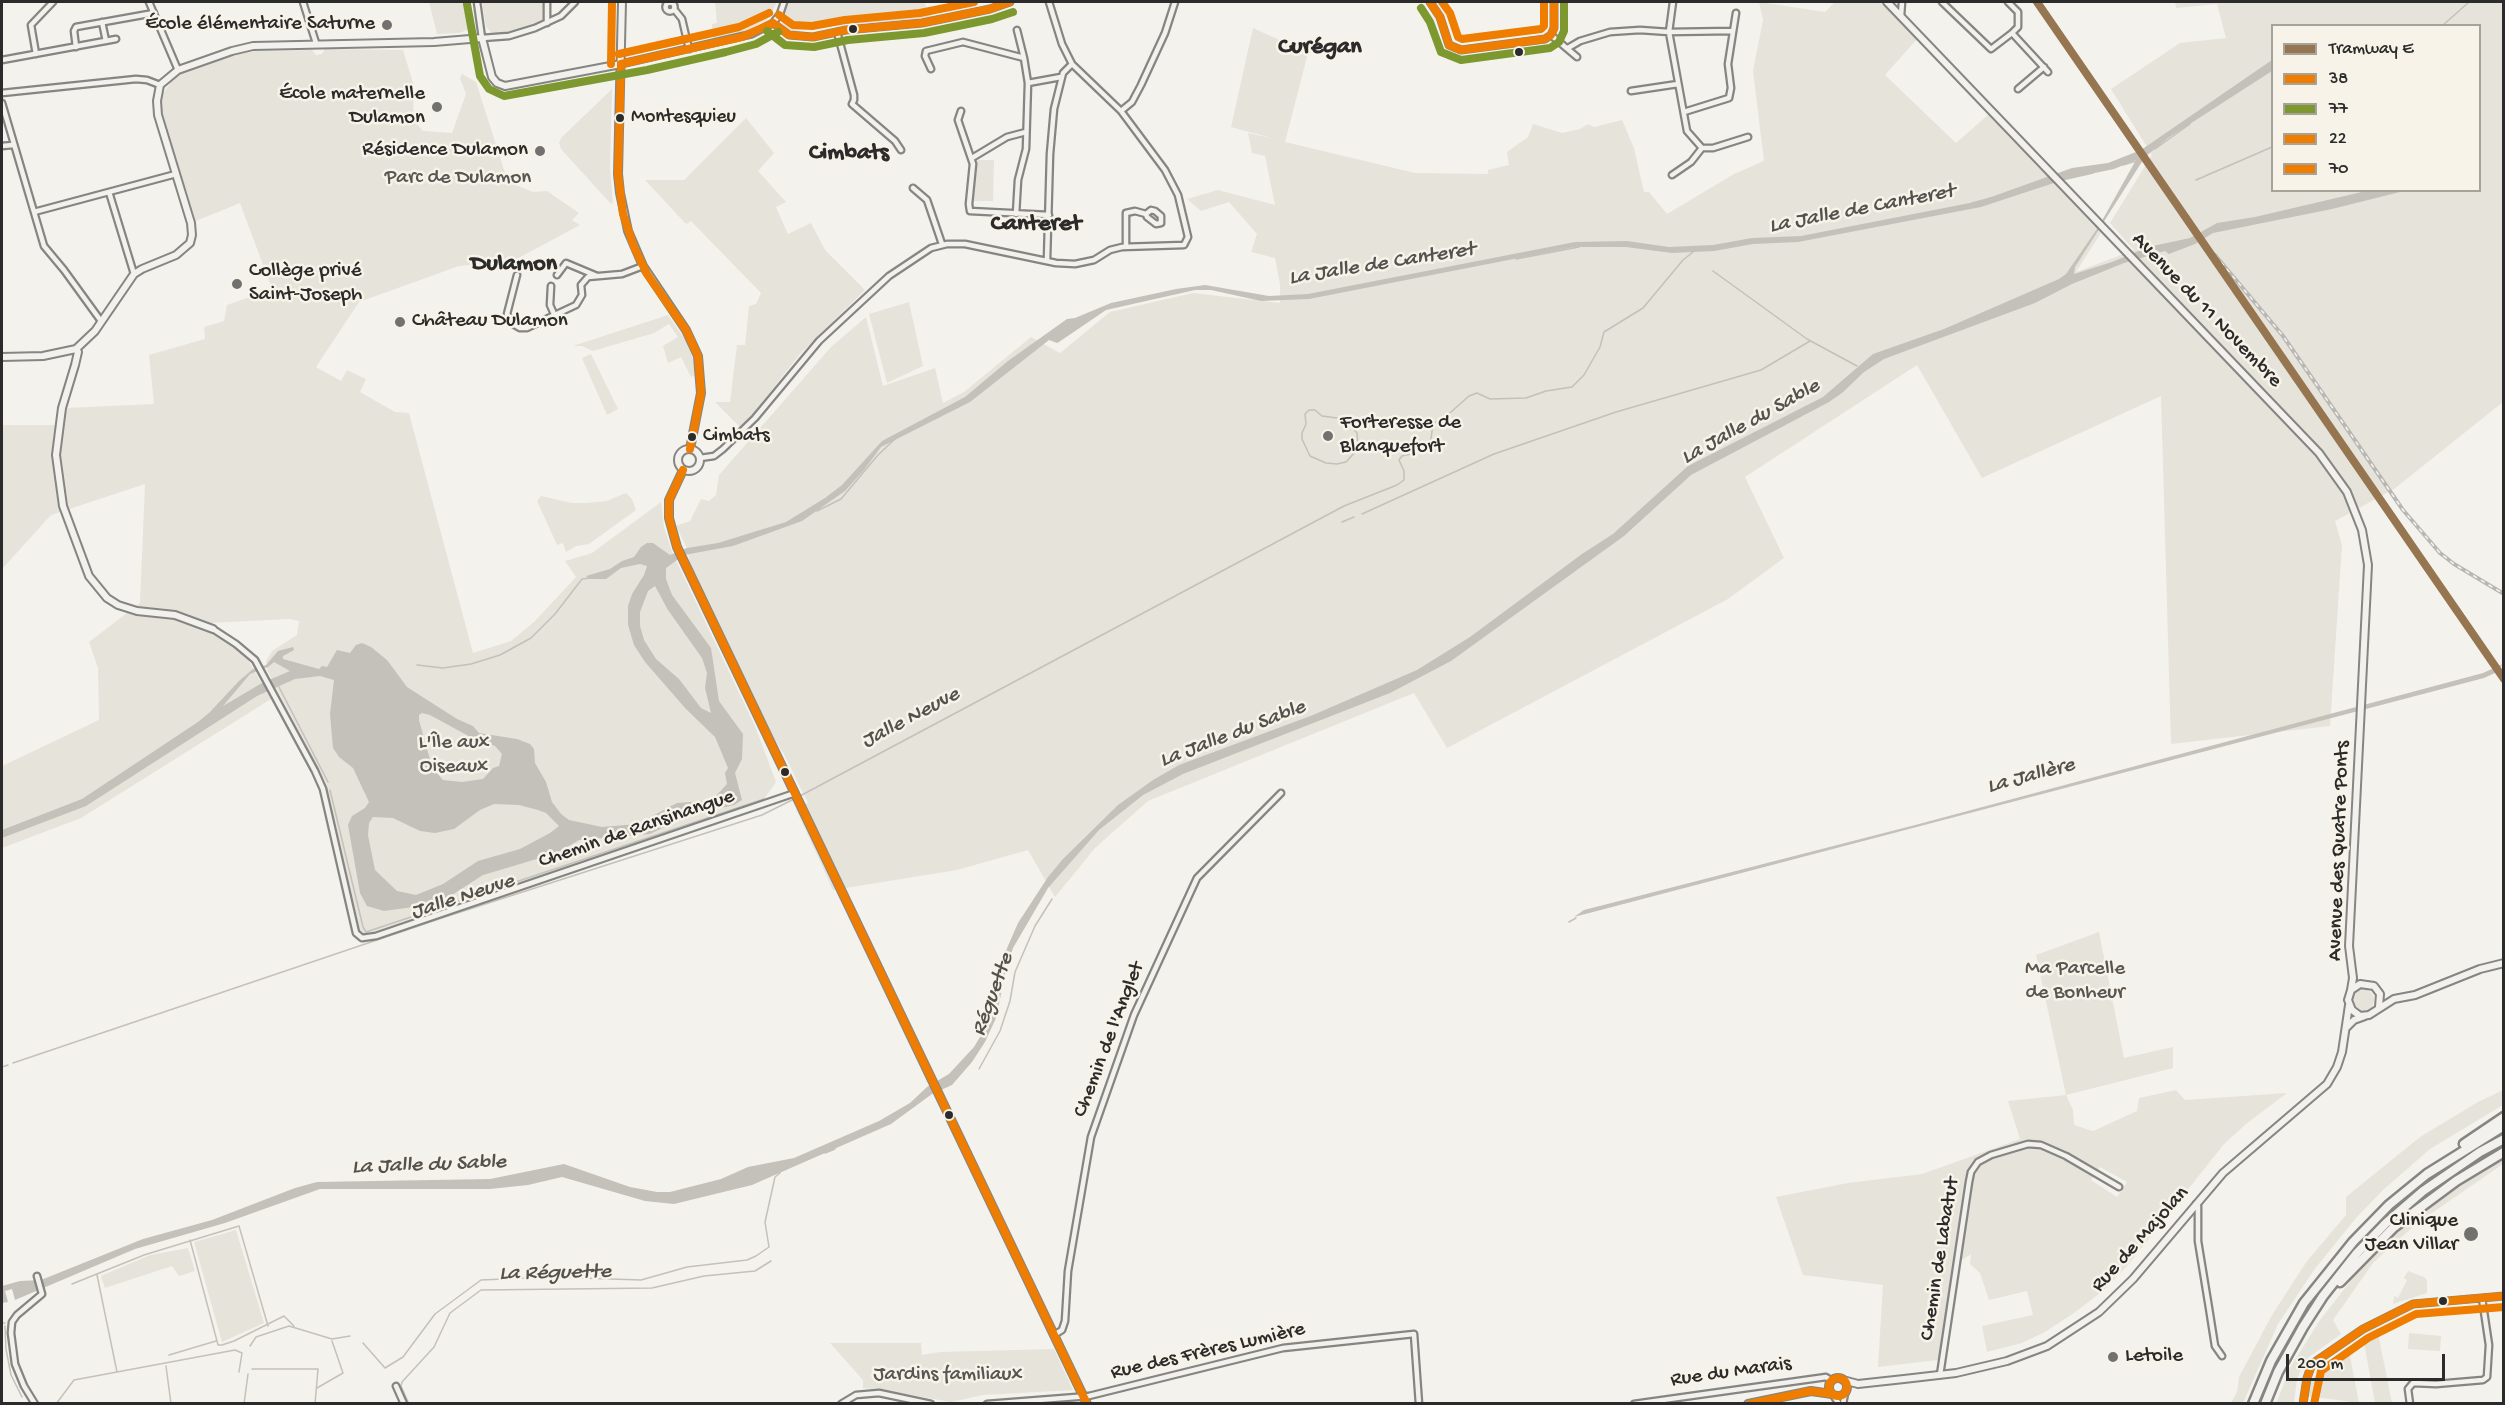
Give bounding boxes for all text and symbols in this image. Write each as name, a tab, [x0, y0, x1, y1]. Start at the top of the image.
place label: École élémentaire Saturne	[145, 12, 375, 38]
marker: École élémentaire Saturne	[380, 18, 394, 32]
unlabelled marker	[847, 23, 859, 35]
legend	[2271, 24, 2481, 192]
district label: Curégan	[1278, 34, 1362, 62]
text: Tramway E	[2329, 39, 2413, 60]
unlabelled marker	[1513, 46, 1525, 58]
text: 38	[2329, 69, 2348, 90]
place label: École maternelle Dulamon	[279, 82, 425, 132]
text: 77	[2329, 99, 2348, 120]
marker: École maternelle Dulamon	[430, 100, 444, 114]
place label: Montesquieu	[631, 106, 736, 130]
marker: Montesquieu	[614, 112, 626, 124]
text: 22	[2329, 129, 2347, 150]
place label: Résidence Dulamon	[362, 138, 528, 164]
district label: Cimbats	[809, 140, 889, 168]
marker: Résidence Dulamon	[533, 144, 547, 158]
text: 70	[2329, 159, 2349, 180]
park label: Parc de Dulamon	[385, 166, 531, 192]
water label: La Jalle de Canteret	[1767, 179, 1957, 241]
district label: Canteret	[991, 211, 1081, 239]
street label: Avenue du 11 Novembre	[2125, 228, 2287, 394]
water label: La Jalle de Canteret	[1287, 237, 1477, 293]
district label: Dulamon	[471, 251, 557, 279]
place label: Collège privé Saint-Joseph	[249, 259, 362, 309]
marker: Collège privé Saint-Joseph	[230, 277, 244, 291]
place label: Château Dulamon	[412, 309, 568, 335]
marker: Château Dulamon	[393, 315, 407, 329]
water label: La Jalle du Sable	[1677, 374, 1825, 472]
place label: Forteresse de Blanquefort	[1340, 411, 1461, 461]
place label: Cimbats	[703, 425, 770, 449]
marker: Forteresse de Blanquefort	[1321, 429, 1335, 443]
marker: Cimbats	[686, 431, 698, 443]
water label: Jalle Neuve	[857, 682, 965, 756]
water label: La Jalle du Sable	[1156, 695, 1310, 775]
park label: L'Île aux Oiseaux	[418, 731, 490, 781]
street label: Avenue des Quatre Ponts	[2324, 741, 2356, 961]
water label: La Jallère	[1984, 753, 2078, 801]
unlabelled marker	[779, 766, 791, 778]
street label: Chemin de Ransinangue	[536, 785, 738, 875]
water label: Jalle Neuve	[408, 869, 518, 927]
water label: Réguette	[967, 950, 1021, 1040]
park label: Ma Parcelle de Bonheur	[2025, 957, 2125, 1007]
street label: Chemin de l'Anglet	[1069, 959, 1151, 1121]
unlabelled marker	[943, 1109, 955, 1121]
water label: La Jalle du Sable	[351, 1150, 507, 1182]
street label: Chemin de Labatut	[1916, 1175, 1966, 1343]
street label: Rue de Majolan	[2087, 1182, 2195, 1298]
place label: Clinique Jean Villar	[2365, 1209, 2458, 1259]
marker: Clinique Jean Villar	[2462, 1225, 2480, 1243]
water label: La Réguette	[499, 1260, 611, 1288]
unlabelled marker	[2437, 1295, 2449, 1307]
street label: Rue des Frères Lumière	[1108, 1317, 1308, 1387]
scale bar	[2289, 1342, 2448, 1380]
place label: Letoile	[2125, 1344, 2183, 1370]
marker: Letoile	[2106, 1350, 2120, 1364]
street label: Rue du Marais	[1669, 1352, 1793, 1394]
text: 200 m	[2297, 1354, 2343, 1375]
park label: Jardins familiaux	[873, 1363, 1023, 1389]

